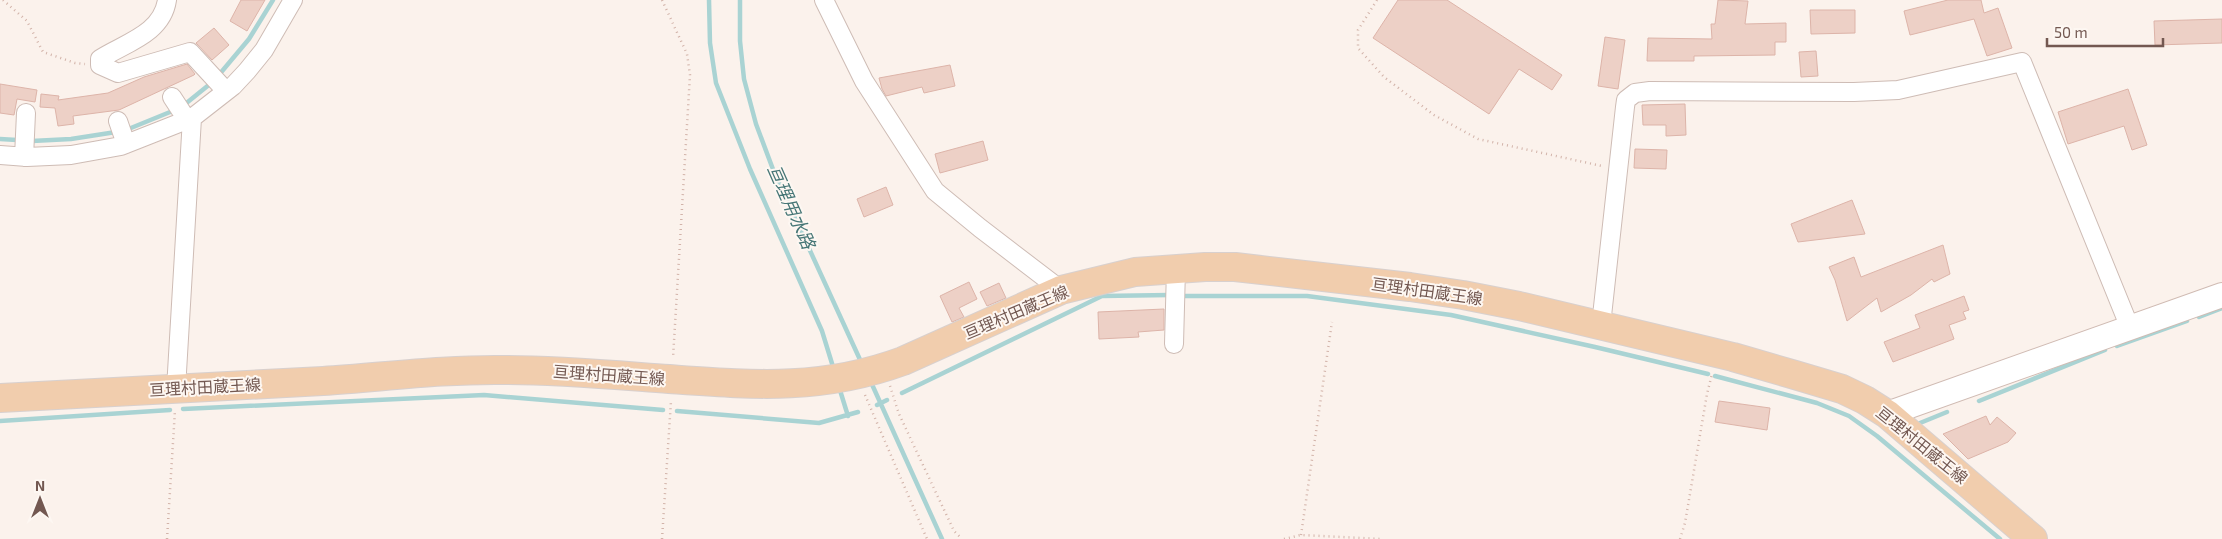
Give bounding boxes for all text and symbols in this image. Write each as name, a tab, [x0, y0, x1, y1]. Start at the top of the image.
scale bar	[2047, 15, 2163, 47]
text: 50 m	[2054, 23, 2088, 41]
water label: 亘理用水路	[764, 161, 821, 254]
street label: 亘理村田蔵王線	[1370, 273, 1484, 308]
street label: 亘理村田蔵王線	[961, 281, 1071, 342]
street label: 亘理村田蔵王線	[553, 361, 666, 388]
street label: 亘理村田蔵王線	[149, 374, 261, 399]
street label: 亘理村田蔵王線	[1873, 402, 1972, 487]
north arrow	[15, 474, 65, 524]
text: N	[35, 477, 45, 494]

